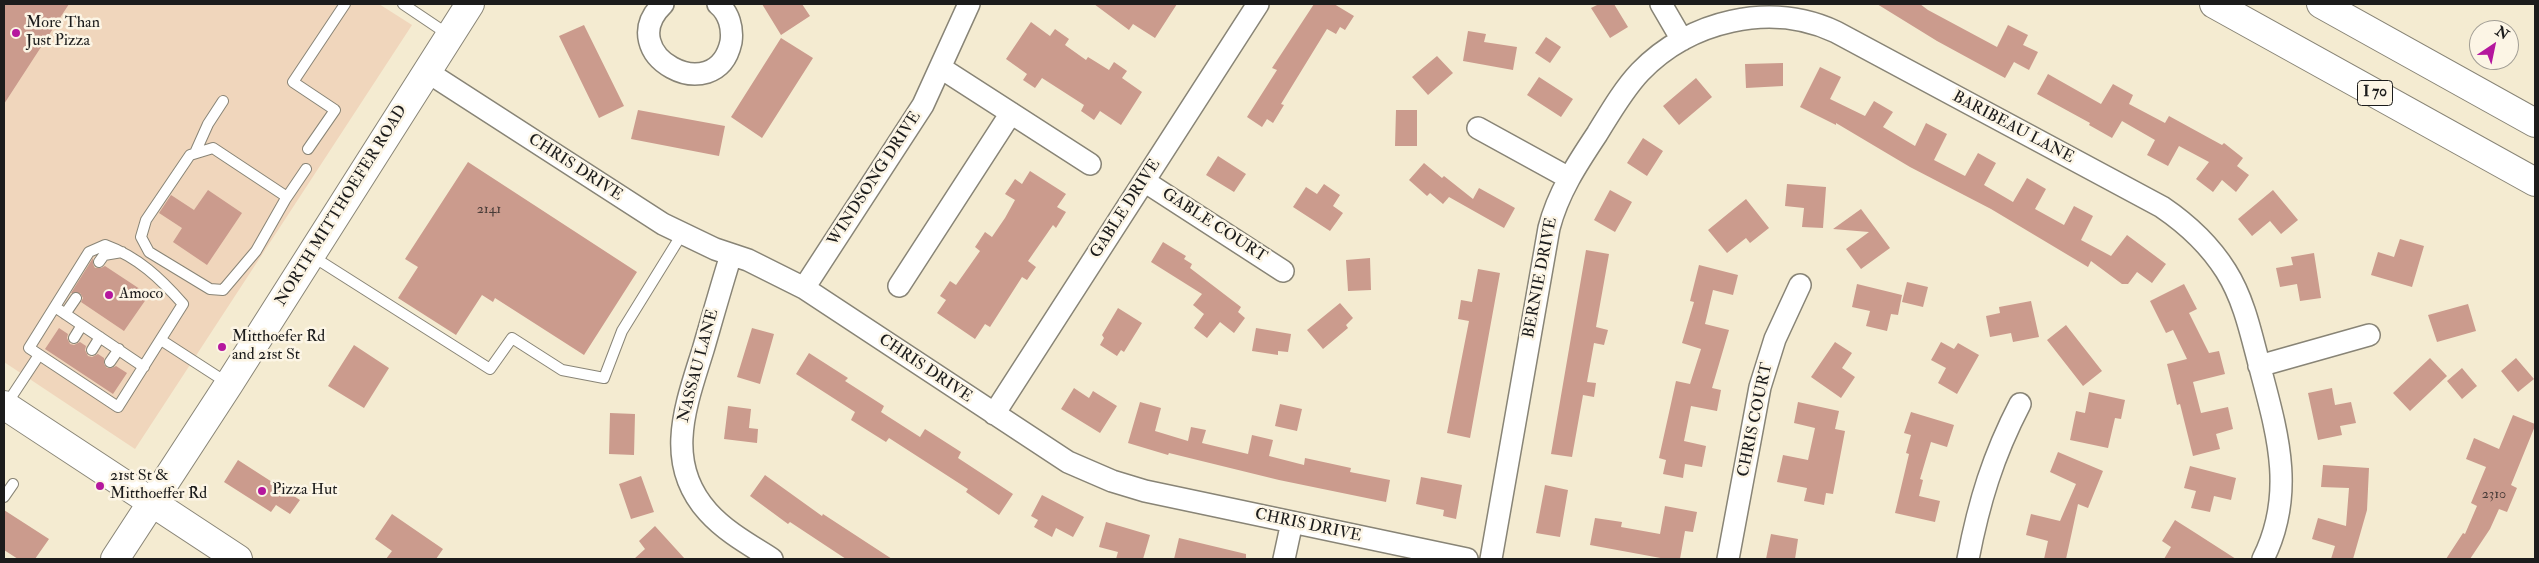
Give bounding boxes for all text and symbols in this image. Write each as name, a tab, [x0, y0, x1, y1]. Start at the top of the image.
place label: More Than Just Pizza	[26, 14, 100, 52]
north arrow	[2469, 20, 2519, 70]
text: N	[2492, 22, 2512, 44]
marker: More Than Just Pizza	[10, 27, 22, 39]
road number: I 70	[2358, 80, 2392, 106]
street label: BARIBEAU LANE	[1949, 88, 2077, 168]
street label: NORTH MITTHOEFER ROAD	[272, 102, 412, 310]
street label: WINDSONG DRIVE	[824, 108, 926, 250]
street label: CHRIS DRIVE	[524, 130, 626, 206]
street label: GABLE DRIVE	[1087, 156, 1165, 262]
street label: GABLE COURT	[1158, 185, 1270, 267]
house number: 2141	[477, 202, 501, 218]
street label: BERNIE DRIVE	[1520, 216, 1562, 340]
place label: Amoco	[119, 285, 163, 305]
marker: Amoco	[103, 289, 115, 301]
street label: NASSAU LANE	[675, 307, 723, 425]
place label: Mitthoefer Rd and 21st St	[232, 328, 325, 366]
street label: CHRIS DRIVE	[875, 331, 975, 407]
marker: Mitthoefer Rd and 21st St	[216, 341, 228, 353]
street label: CHRIS COURT	[1735, 361, 1777, 479]
place label: 21st St & Mitthoeffer Rd	[110, 467, 207, 505]
marker: 21st St & Mitthoeffer Rd	[94, 480, 106, 492]
place label: Pizza Hut	[272, 481, 337, 501]
marker: Pizza Hut	[256, 485, 268, 497]
house number: 2310	[2482, 487, 2506, 503]
street label: CHRIS DRIVE	[1253, 505, 1363, 547]

